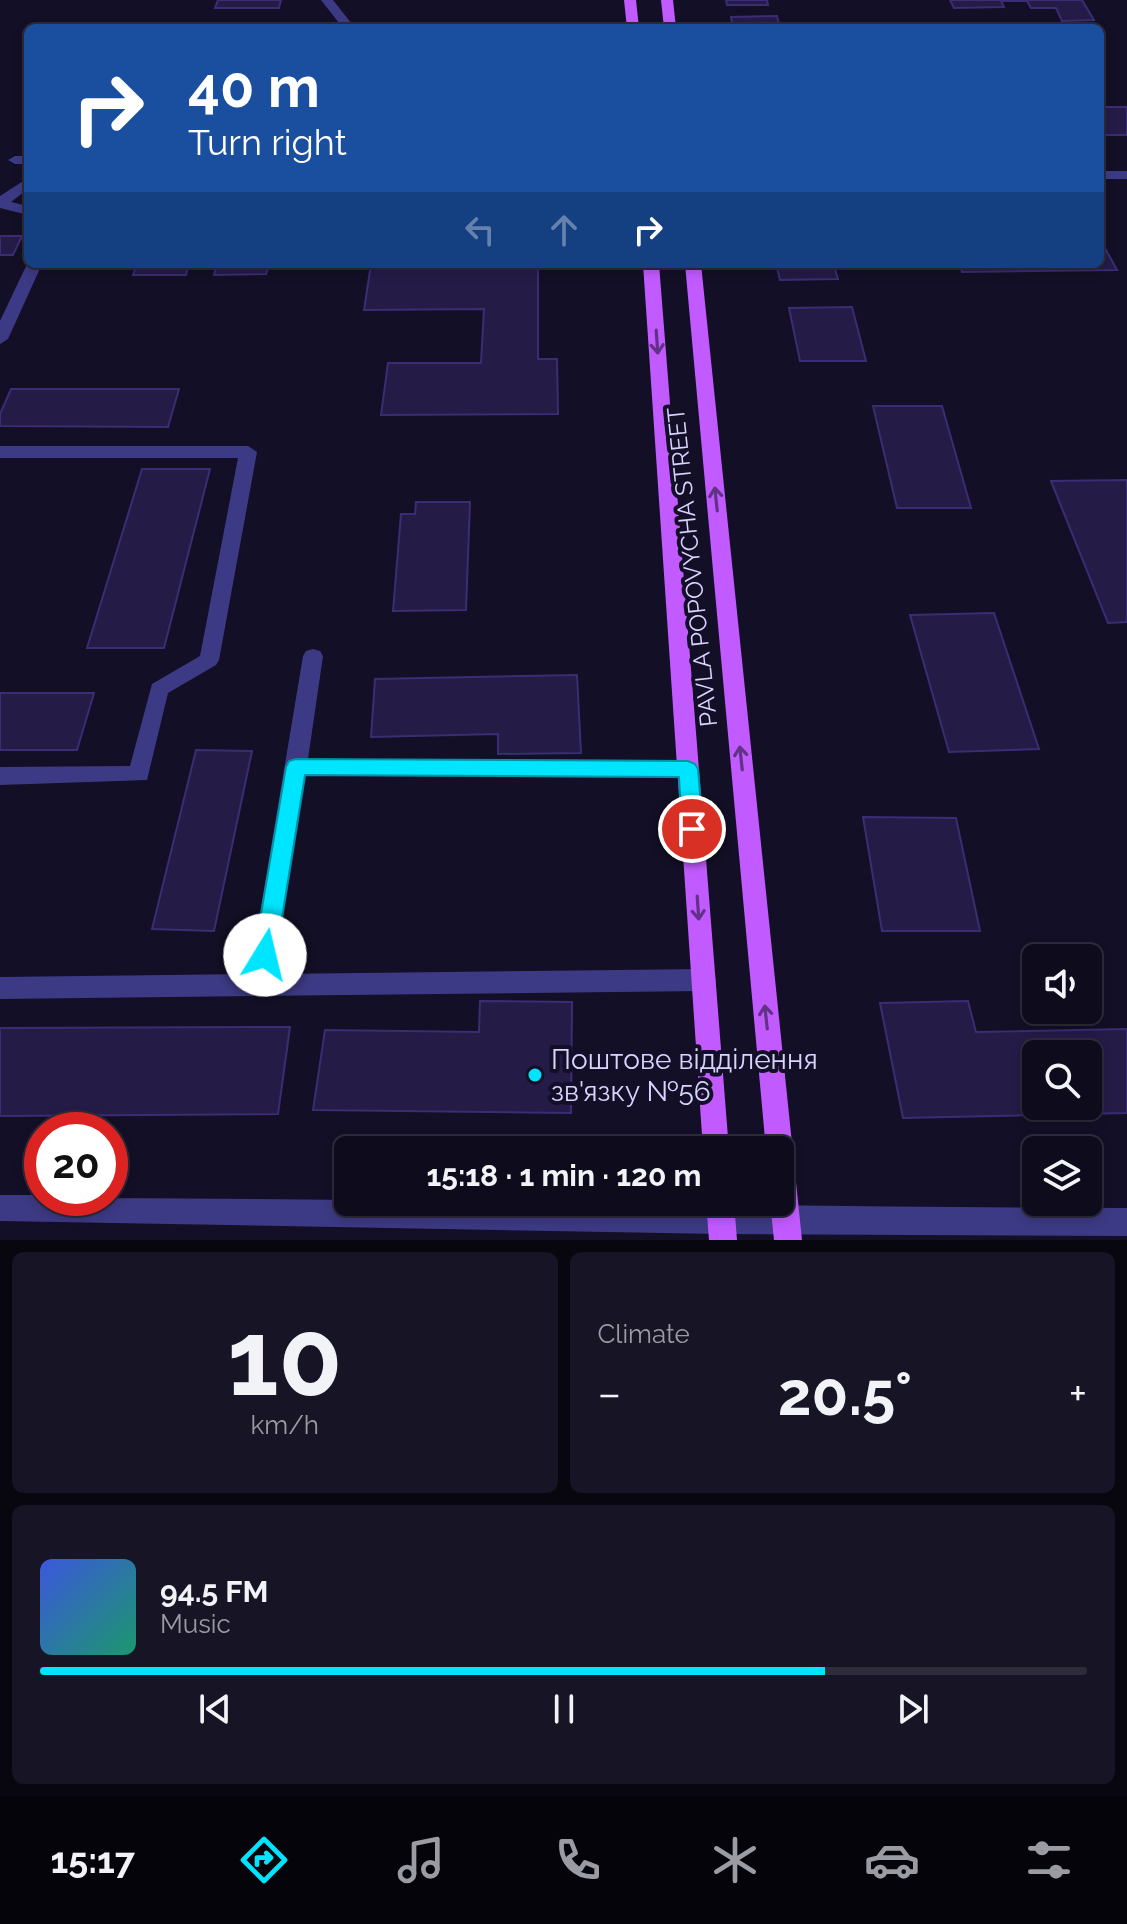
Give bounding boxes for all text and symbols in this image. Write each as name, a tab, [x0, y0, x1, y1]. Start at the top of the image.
text: 40 m	[188, 54, 320, 120]
icon: right	[56, 56, 160, 160]
text: Turn right	[188, 121, 347, 163]
icon: left	[458, 208, 502, 252]
icon: ahead	[542, 208, 586, 252]
icon: right	[626, 208, 670, 252]
one-way arrow	[650, 328, 665, 355]
street label: PAVLA POPOVYCHA STREET	[661, 406, 723, 728]
one-way arrow	[708, 486, 723, 513]
one-way arrow	[733, 745, 748, 772]
pin	[658, 795, 726, 863]
icon: arrive	[670, 807, 714, 851]
one-way arrow	[691, 894, 706, 921]
position arrow	[223, 913, 307, 997]
map controls	[1022, 944, 1102, 1216]
button: sound	[1022, 944, 1102, 1024]
one-way arrow	[759, 1004, 774, 1031]
button: search	[1022, 1040, 1102, 1120]
place label: Поштове відділення зв'язку №56	[551, 1043, 818, 1108]
marker: Поштове відділення зв'язку №56	[526, 1066, 544, 1084]
speed limit sign: 20	[24, 1112, 128, 1216]
button: layers	[1022, 1136, 1102, 1216]
text: 15:18 · 1 min · 120 m	[426, 1158, 702, 1193]
text: 10	[227, 1297, 342, 1419]
text: Climate	[598, 1319, 690, 1349]
text: 20.5°	[778, 1359, 912, 1429]
text: −	[598, 1368, 621, 1419]
text: +	[1069, 1368, 1087, 1419]
text: km/h	[250, 1410, 319, 1440]
text: 94.5 FM	[160, 1574, 269, 1609]
text: Music	[160, 1609, 231, 1639]
icon: previous	[193, 1687, 237, 1731]
icon: pause	[542, 1687, 586, 1731]
icon: next	[891, 1687, 935, 1731]
icon: directions	[236, 1832, 292, 1888]
icon: music	[393, 1832, 449, 1888]
icon: phone	[550, 1832, 606, 1888]
icon: climate	[707, 1832, 763, 1888]
icon: car	[864, 1832, 920, 1888]
icon: filters	[1021, 1832, 1077, 1888]
text: 15:17	[50, 1839, 135, 1881]

